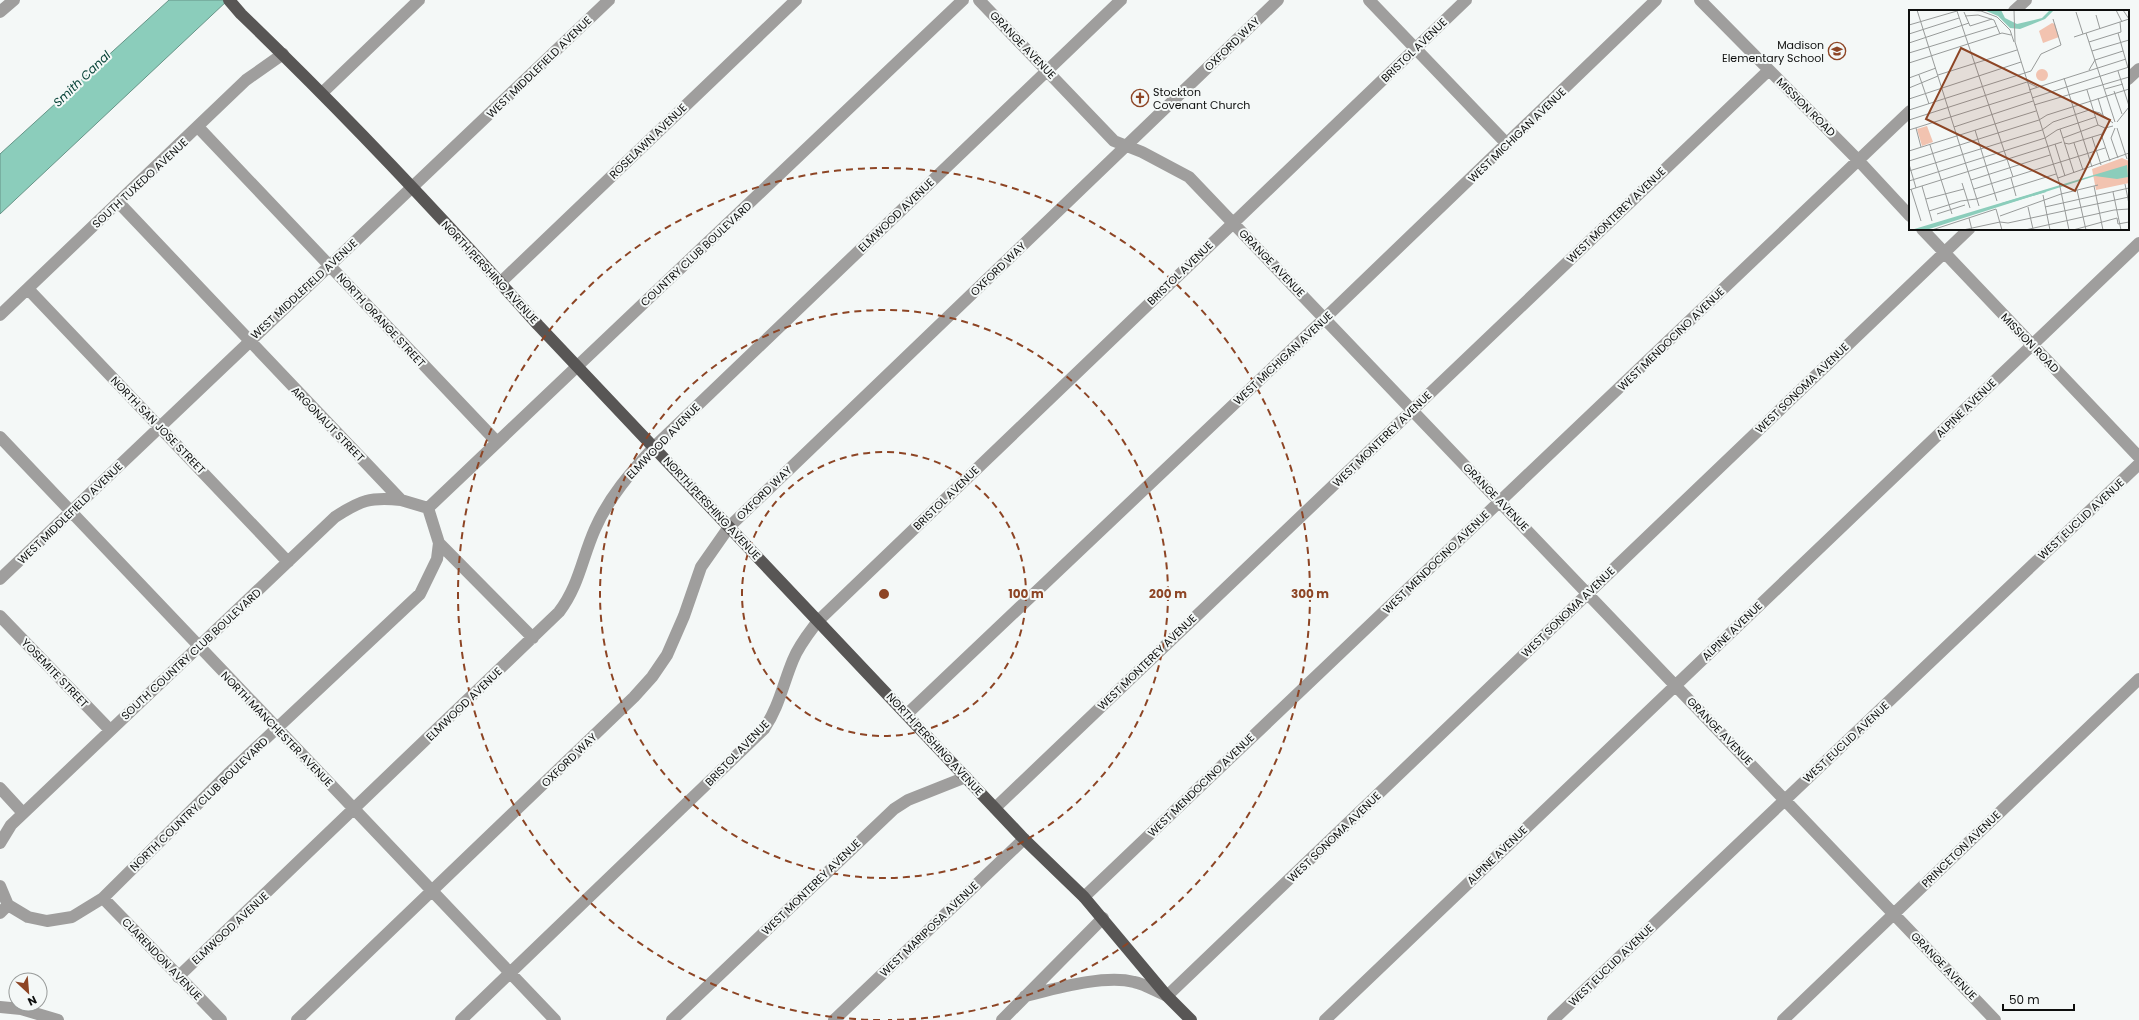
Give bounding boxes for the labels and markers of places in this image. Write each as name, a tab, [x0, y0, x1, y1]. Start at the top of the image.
place label: Madison Elementary School	[1722, 37, 1824, 66]
school or university icon: Madison Elementary School	[1827, 41, 1847, 61]
place label: Stockton Covenant Church	[1153, 84, 1250, 113]
church icon: Stockton Covenant Church	[1130, 88, 1150, 108]
centre of rings	[877, 587, 891, 601]

